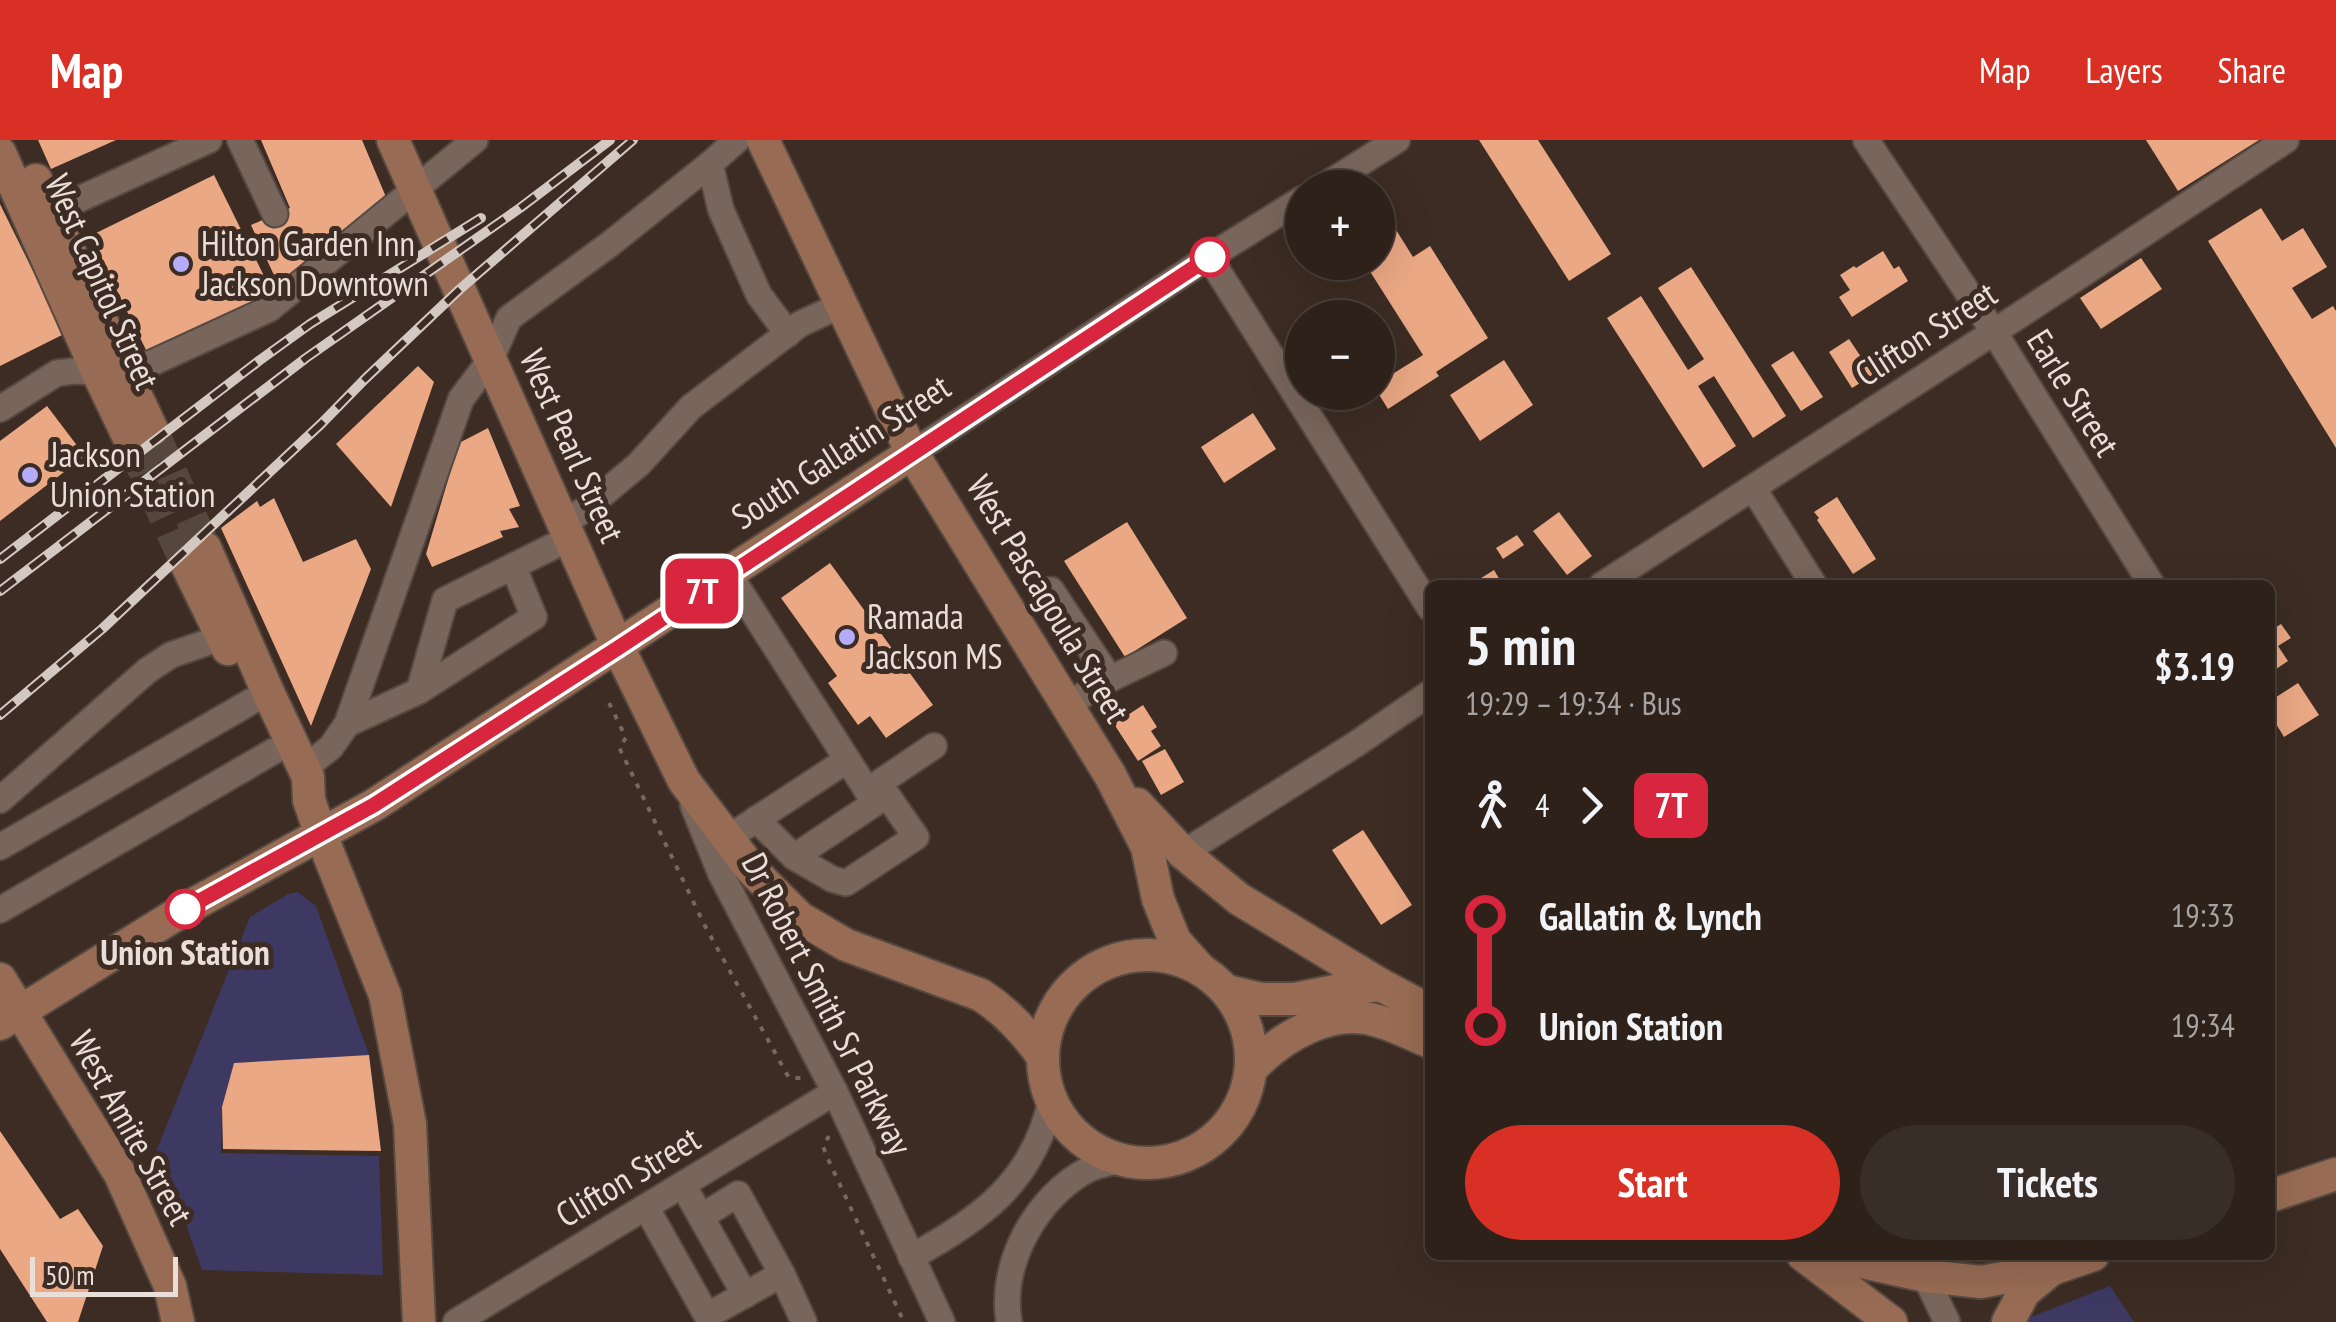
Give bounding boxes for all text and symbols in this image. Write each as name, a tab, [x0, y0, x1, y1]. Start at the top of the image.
text: Map	[50, 39, 123, 101]
text: Map	[1979, 47, 2030, 93]
text: Layers	[2085, 47, 2163, 93]
text: Share	[2218, 47, 2286, 93]
street label: West Capitol Street	[35, 167, 171, 397]
map controls	[1285, 170, 1395, 410]
button: +	[1285, 170, 1395, 280]
place label: Hilton Garden Inn Jackson Downtown	[200, 220, 429, 306]
unlabelled marker	[1191, 238, 1229, 276]
marker: Hilton Garden Inn Jackson Downtown	[170, 253, 192, 275]
street label: Clifton Street	[1846, 270, 2005, 396]
button: −	[1285, 300, 1395, 410]
street label: Earle Street	[2017, 320, 2131, 465]
street label: West Pearl Street	[510, 342, 636, 550]
street label: South Gallatin Street	[722, 363, 959, 539]
place label: Jackson Union Station	[49, 431, 215, 517]
marker: Jackson Union Station	[19, 464, 41, 486]
street label: West Pascagoula Street	[957, 467, 1141, 731]
line badge: 7T	[657, 558, 747, 624]
text: 7T	[685, 568, 719, 614]
place label: Ramada Jackson MS	[866, 593, 1003, 679]
text: 5 min	[1465, 609, 1576, 680]
marker: Ramada Jackson MS	[836, 626, 858, 648]
text: $3.19	[2154, 641, 2235, 690]
text: 19:29 – 19:34 · Bus	[1465, 682, 1682, 724]
icon: walk	[1465, 778, 1520, 833]
icon: forward	[1564, 778, 1619, 833]
text: 7T	[1654, 782, 1688, 828]
text: 4	[1535, 784, 1549, 826]
street label: Dr Robert Smith Sr Parkway	[732, 845, 924, 1163]
marker: Union Station	[166, 890, 204, 928]
text: Gallatin & Lynch	[1539, 891, 1762, 940]
text: 19:33	[2171, 894, 2235, 936]
place label: Union Station	[100, 929, 270, 975]
text: Union Station	[1539, 1001, 1723, 1050]
text: 19:34	[2171, 1004, 2235, 1046]
street label: West Amite Street	[60, 1022, 204, 1233]
street label: Clifton Street	[547, 1115, 708, 1237]
button: Start	[1465, 1125, 1840, 1240]
button: Tickets	[1860, 1125, 2235, 1240]
scale bar	[30, 1252, 178, 1296]
text: 50 m	[45, 1256, 94, 1293]

